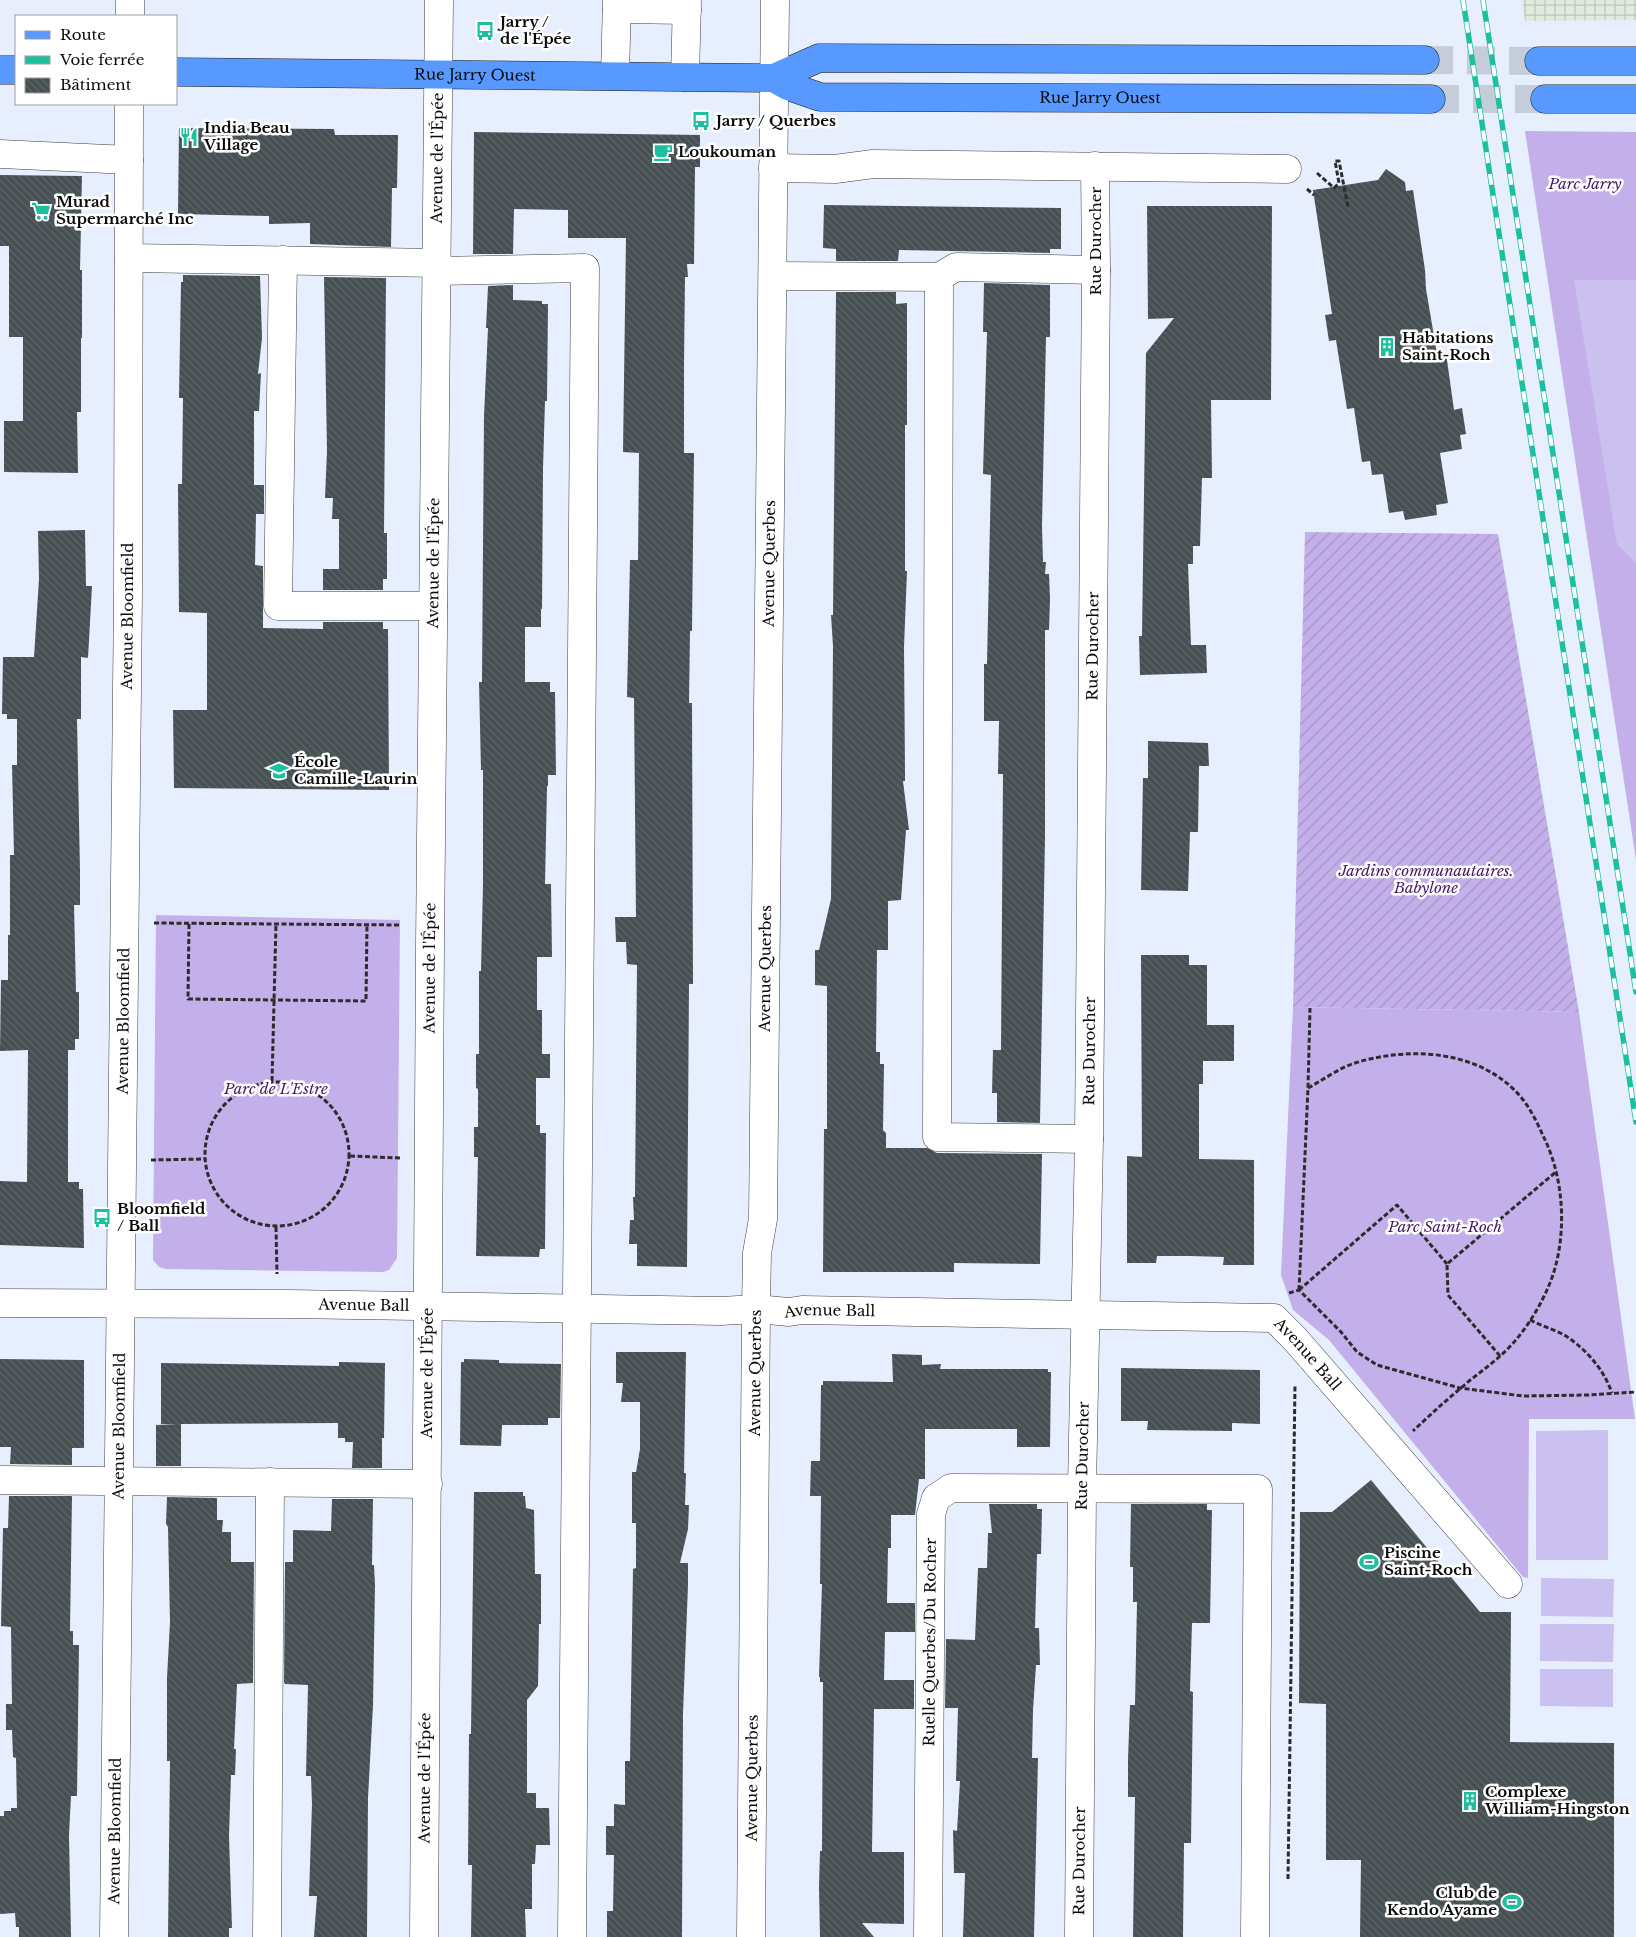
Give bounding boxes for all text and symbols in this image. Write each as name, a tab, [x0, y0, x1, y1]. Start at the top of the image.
place label: Jarry / de l'Épée	[497, 12, 571, 48]
legend	[15, 15, 178, 105]
bus stop icon: Jarry / de l'Épée	[474, 20, 496, 42]
text: Route	[60, 25, 106, 44]
text: Voie ferrée	[59, 50, 144, 69]
street label: Rue Jarry Ouest	[414, 64, 536, 85]
text: Bâtiment	[60, 75, 132, 94]
street label: Rue Jarry Ouest	[1039, 88, 1161, 107]
street label: Avenue de l'Épée	[427, 92, 447, 225]
bus stop icon: Jarry / Querbes	[690, 110, 712, 132]
place label: Jarry / Querbes	[713, 111, 836, 130]
place label: India Beau Village	[203, 118, 290, 154]
restaurant icon: India Beau Village	[178, 126, 200, 148]
cafe icon: Loukouman	[652, 141, 674, 163]
place label: Loukouman	[678, 142, 776, 161]
park label: Parc Jarry	[1548, 174, 1622, 193]
street label: Rue Durocher	[1086, 186, 1105, 296]
place label: Murad Supermarché Inc	[56, 192, 194, 228]
supermarket icon: Murad Supermarché Inc	[30, 200, 52, 222]
place label: Habitations Saint-Roch	[1402, 328, 1494, 364]
building icon: Habitations Saint-Roch	[1376, 336, 1398, 358]
street label: Avenue de l'Épée	[423, 497, 443, 630]
street label: Avenue Querbes	[759, 500, 779, 628]
street label: Avenue Bloomfield	[117, 543, 137, 691]
street label: Rue Durocher	[1083, 591, 1102, 701]
place label: École Camille-Laurin	[294, 752, 418, 788]
school or university icon: École Camille-Laurin	[268, 760, 290, 782]
park label: Jardins communautaires. Babylone	[1338, 861, 1513, 897]
street label: Avenue de l'Épée	[419, 902, 439, 1035]
street label: Avenue Querbes	[755, 905, 775, 1033]
street label: Avenue Bloomfield	[113, 947, 133, 1096]
street label: Rue Durocher	[1079, 996, 1099, 1106]
park label: Parc de L'Estre	[223, 1079, 328, 1098]
place label: Bloomfield / Ball	[117, 1199, 206, 1235]
bus stop icon: Bloomfield / Ball	[91, 1207, 113, 1229]
park label: Parc Saint-Roch	[1387, 1217, 1502, 1236]
street label: Avenue Ball	[317, 1294, 410, 1315]
street label: Avenue Ball	[782, 1300, 875, 1322]
street label: Avenue de l'Épée	[417, 1307, 437, 1440]
street label: Avenue Querbes	[745, 1309, 765, 1437]
street label: Avenue Ball	[1270, 1313, 1346, 1394]
street label: Avenue Bloomfield	[109, 1352, 129, 1501]
street label: Rue Durocher	[1072, 1400, 1093, 1511]
street label: Ruelle Querbes/Du Rocher	[919, 1537, 940, 1746]
place label: Piscine Saint-Roch	[1384, 1543, 1473, 1579]
sports icon: Piscine Saint-Roch	[1358, 1551, 1380, 1573]
street label: Avenue de l'Épée	[415, 1712, 434, 1845]
street label: Avenue Querbes	[742, 1714, 762, 1842]
street label: Avenue Bloomfield	[104, 1757, 125, 1906]
place label: Complexe William-Hingston	[1484, 1782, 1630, 1818]
building icon: Complexe William-Hingston	[1459, 1790, 1481, 1812]
street label: Rue Durocher	[1069, 1806, 1089, 1916]
place label: Club de Kendo Ayame	[1387, 1883, 1497, 1919]
sports icon: Club de Kendo Ayame	[1501, 1891, 1523, 1913]

